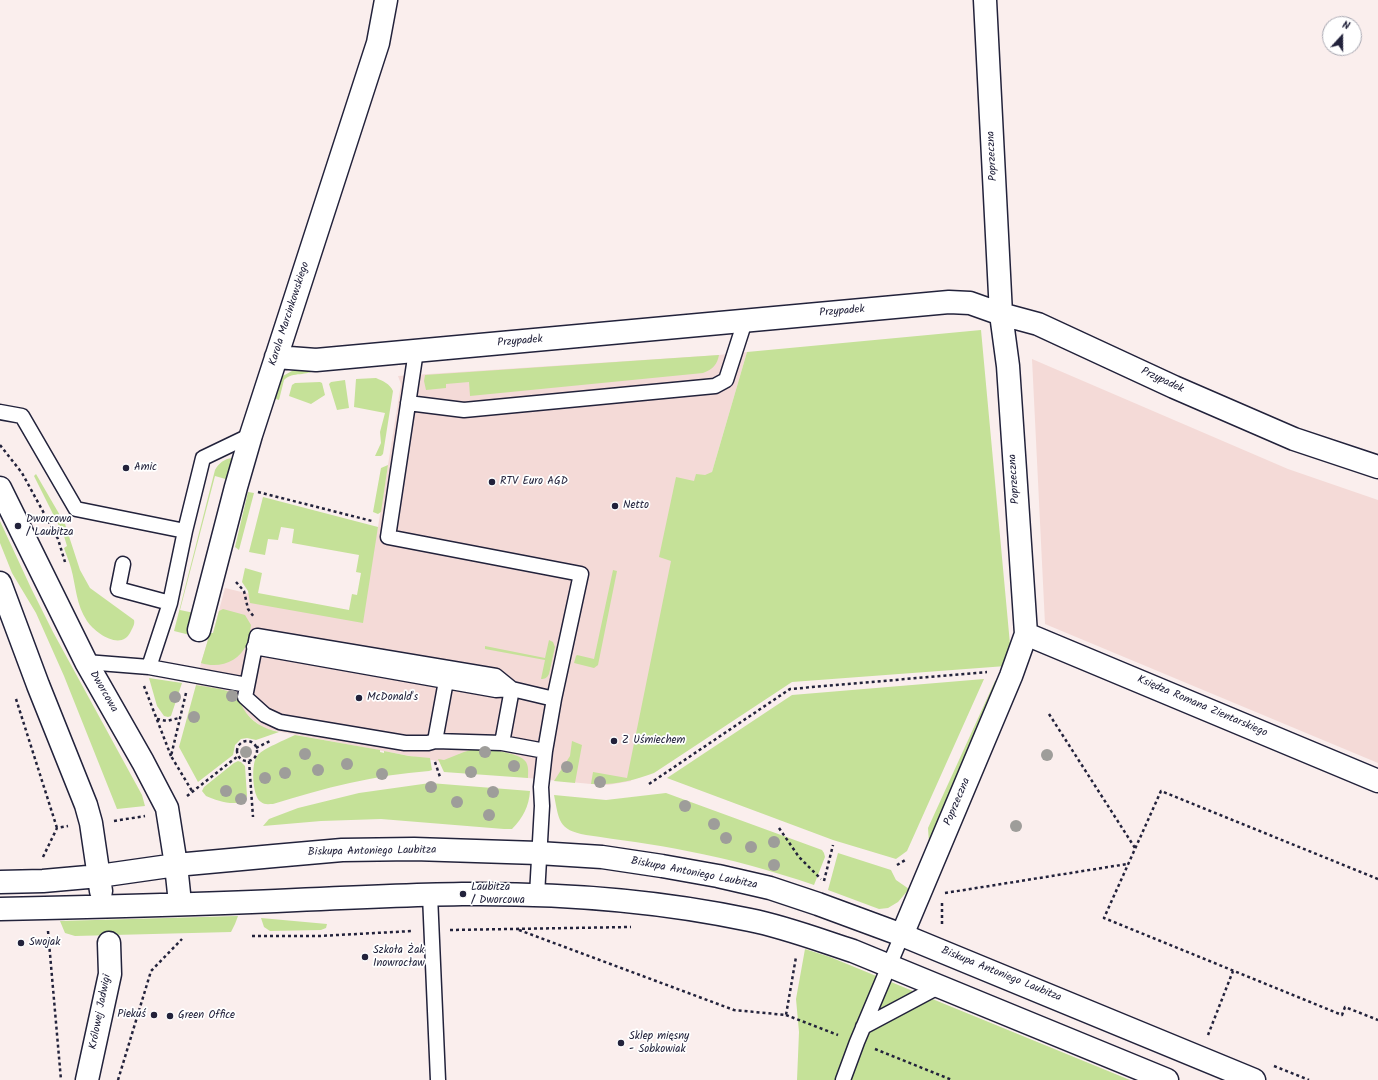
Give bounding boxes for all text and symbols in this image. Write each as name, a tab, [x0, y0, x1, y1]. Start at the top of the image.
north arrow	[1322, 16, 1362, 56]
text: N	[1339, 16, 1352, 35]
street label: Poprzeczna	[985, 130, 1001, 182]
street label: Karola Marcinkowskiego	[267, 260, 313, 368]
street label: Przypadek	[819, 303, 865, 321]
street label: Przypadek	[497, 333, 543, 351]
street label: Przypadek	[1139, 365, 1185, 397]
street label: Poprzeczna	[1007, 453, 1023, 505]
place label: Amic	[134, 461, 157, 475]
marker: Amic	[121, 463, 131, 473]
place label: RTV Euro AGD	[500, 475, 568, 489]
marker: RTV Euro AGD	[487, 477, 497, 487]
place label: Netto	[623, 499, 649, 513]
marker: Netto	[610, 501, 620, 511]
place label: Dworcowa / Laubitza	[26, 513, 73, 539]
marker: Dworcowa / Laubitza	[13, 521, 23, 531]
street label: Dworcowa	[86, 669, 120, 715]
street label: Księdza Romana Zientarskiego	[1135, 674, 1269, 740]
place label: McDonald's	[367, 691, 418, 705]
marker: McDonald's	[354, 693, 364, 703]
place label: Z Uśmiechem	[622, 734, 685, 748]
marker: Z Uśmiechem	[609, 736, 619, 746]
street label: Poprzeczna	[942, 776, 974, 828]
street label: Biskupa Antoniego Laubitza	[308, 844, 436, 860]
street label: Biskupa Antoniego Laubitza	[630, 855, 758, 893]
place label: Laubitza / Dworcowa	[471, 881, 525, 907]
marker: Laubitza / Dworcowa	[458, 889, 468, 899]
place label: Swojak	[29, 936, 60, 950]
marker: Swojak	[16, 938, 26, 948]
place label: Szkoła Żak Inowrocław	[373, 944, 425, 970]
street label: Biskupa Antoniego Laubitza	[939, 945, 1063, 1005]
marker: Szkoła Żak Inowrocław	[360, 952, 370, 962]
street label: Królowej Jadwigi	[87, 973, 115, 1051]
place label: Piekuś	[117, 1008, 146, 1022]
place label: Green Office	[178, 1009, 235, 1023]
marker: Piekuś	[149, 1010, 159, 1020]
marker: Green Office	[165, 1011, 175, 1021]
place label: Sklep mięsny - Sobkowiak	[629, 1030, 689, 1056]
marker: Sklep mięsny - Sobkowiak	[616, 1038, 626, 1048]

